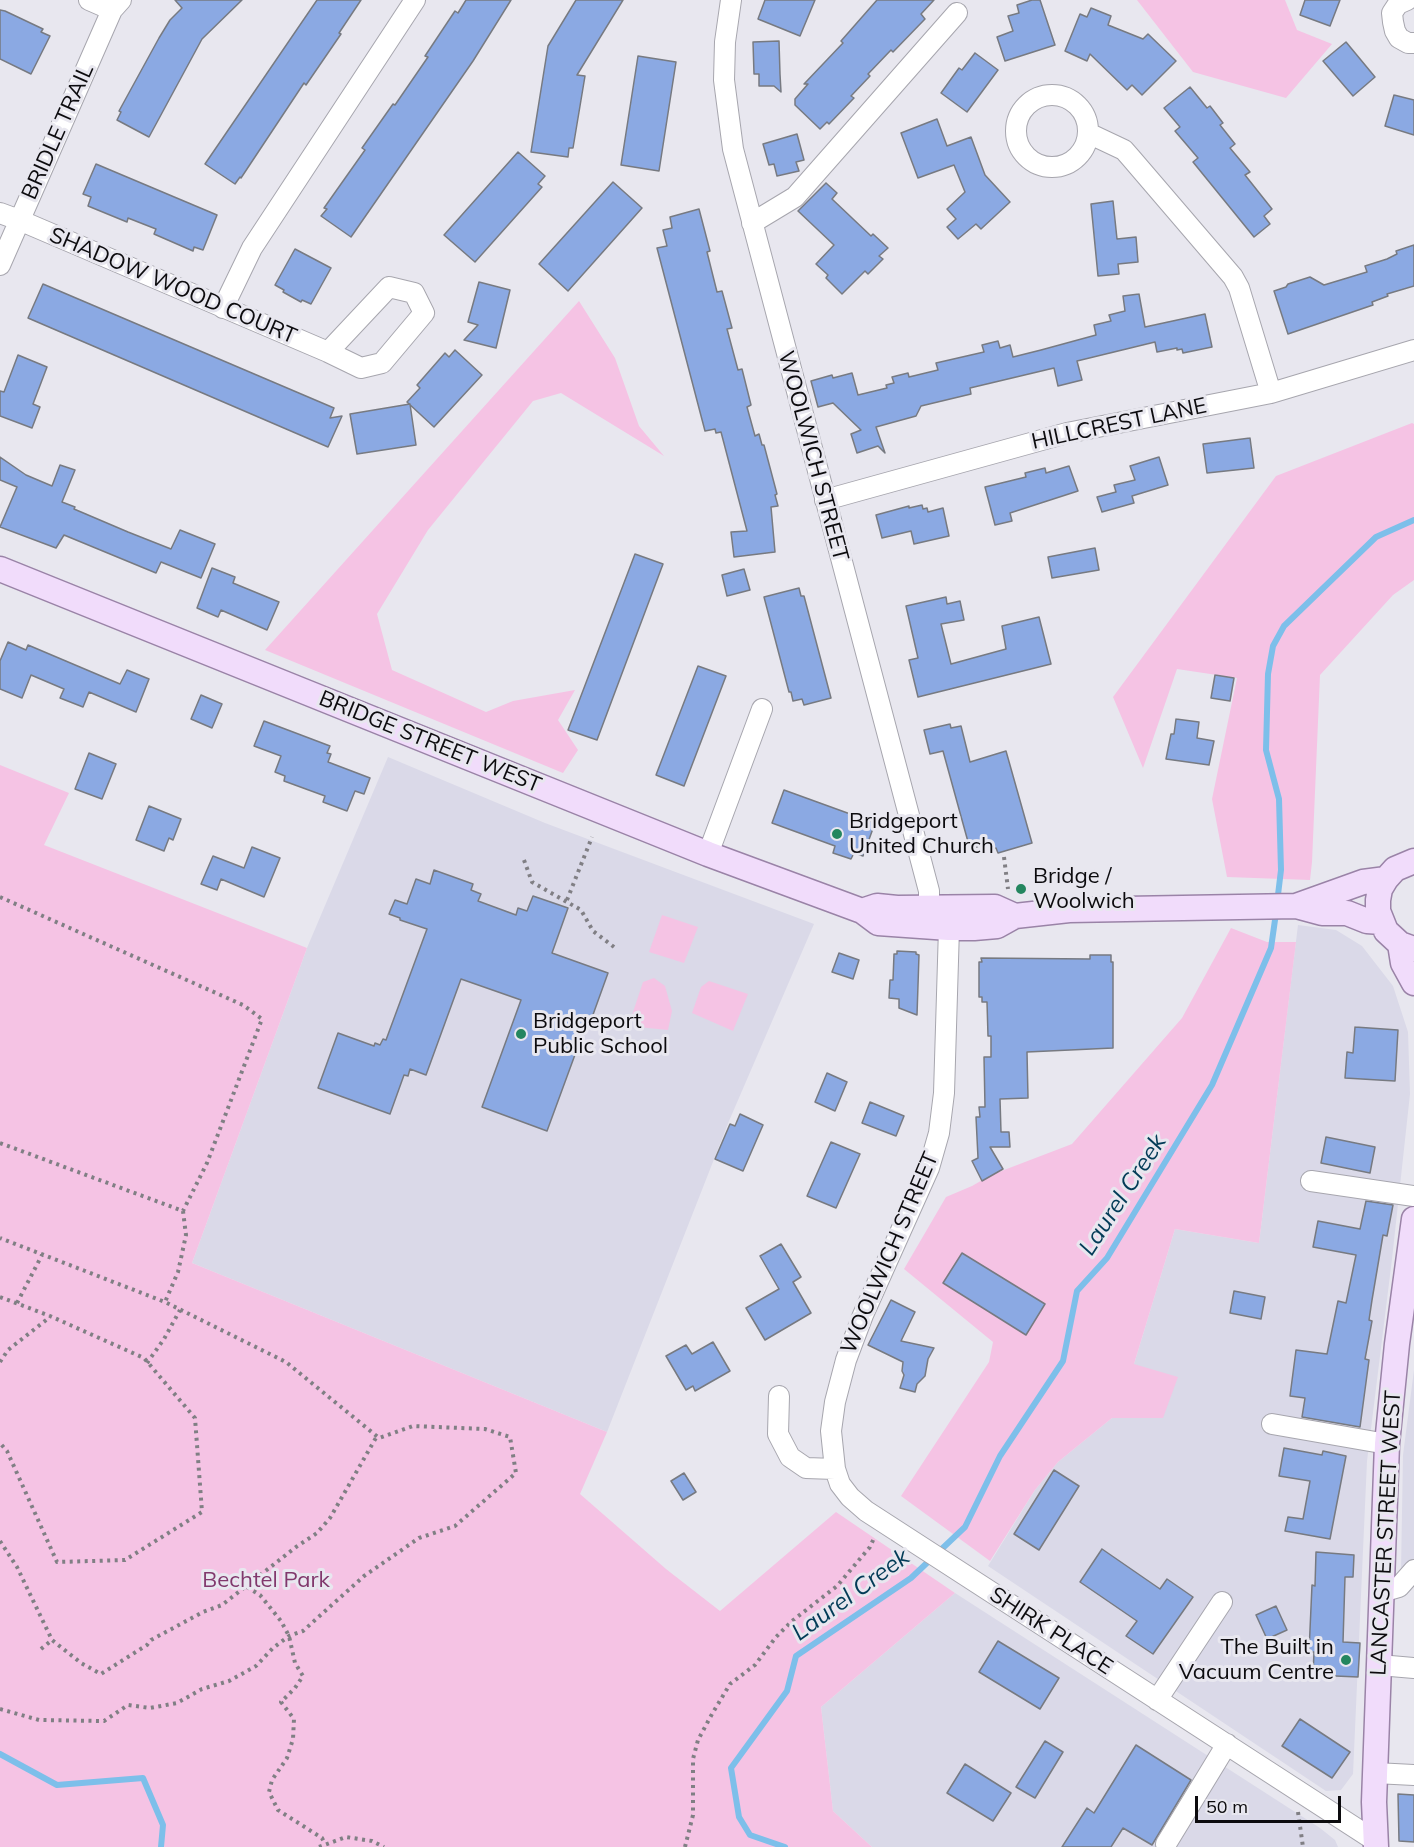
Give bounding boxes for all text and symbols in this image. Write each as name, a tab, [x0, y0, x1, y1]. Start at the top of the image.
street label: BRIDLE TRAIL	[16, 60, 100, 204]
street label: SHADOW WOOD COURT	[45, 222, 301, 350]
street label: WOOLWICH STREET	[772, 348, 854, 564]
street label: HILLCREST LANE	[1029, 393, 1209, 455]
street label: BRIDGE STREET WEST	[315, 685, 545, 799]
place label: Bridgeport United Church	[849, 808, 994, 860]
marker: Bridgeport United Church	[830, 827, 844, 841]
place label: Bridge / Woolwich	[1033, 863, 1135, 914]
marker: Bridge / Woolwich	[1014, 882, 1028, 896]
place label: Bridgeport Public School	[533, 1008, 668, 1060]
marker: Bridgeport Public School	[514, 1027, 528, 1041]
water label: Laurel Creek	[1073, 1129, 1173, 1261]
street label: WOOLWICH STREET	[836, 1148, 944, 1358]
street label: LANCASTER STREET WEST	[1365, 1390, 1407, 1676]
water label: Laurel Creek	[787, 1543, 915, 1647]
park label: Bechtel Park	[202, 1567, 330, 1593]
street label: SHIRK PLACE	[985, 1582, 1117, 1680]
place label: The Built in Vacuum Centre	[1179, 1634, 1334, 1686]
marker: The Built in Vacuum Centre	[1339, 1653, 1353, 1667]
scale bar	[1198, 1784, 1344, 1822]
text: 50 m	[1206, 1795, 1248, 1818]

